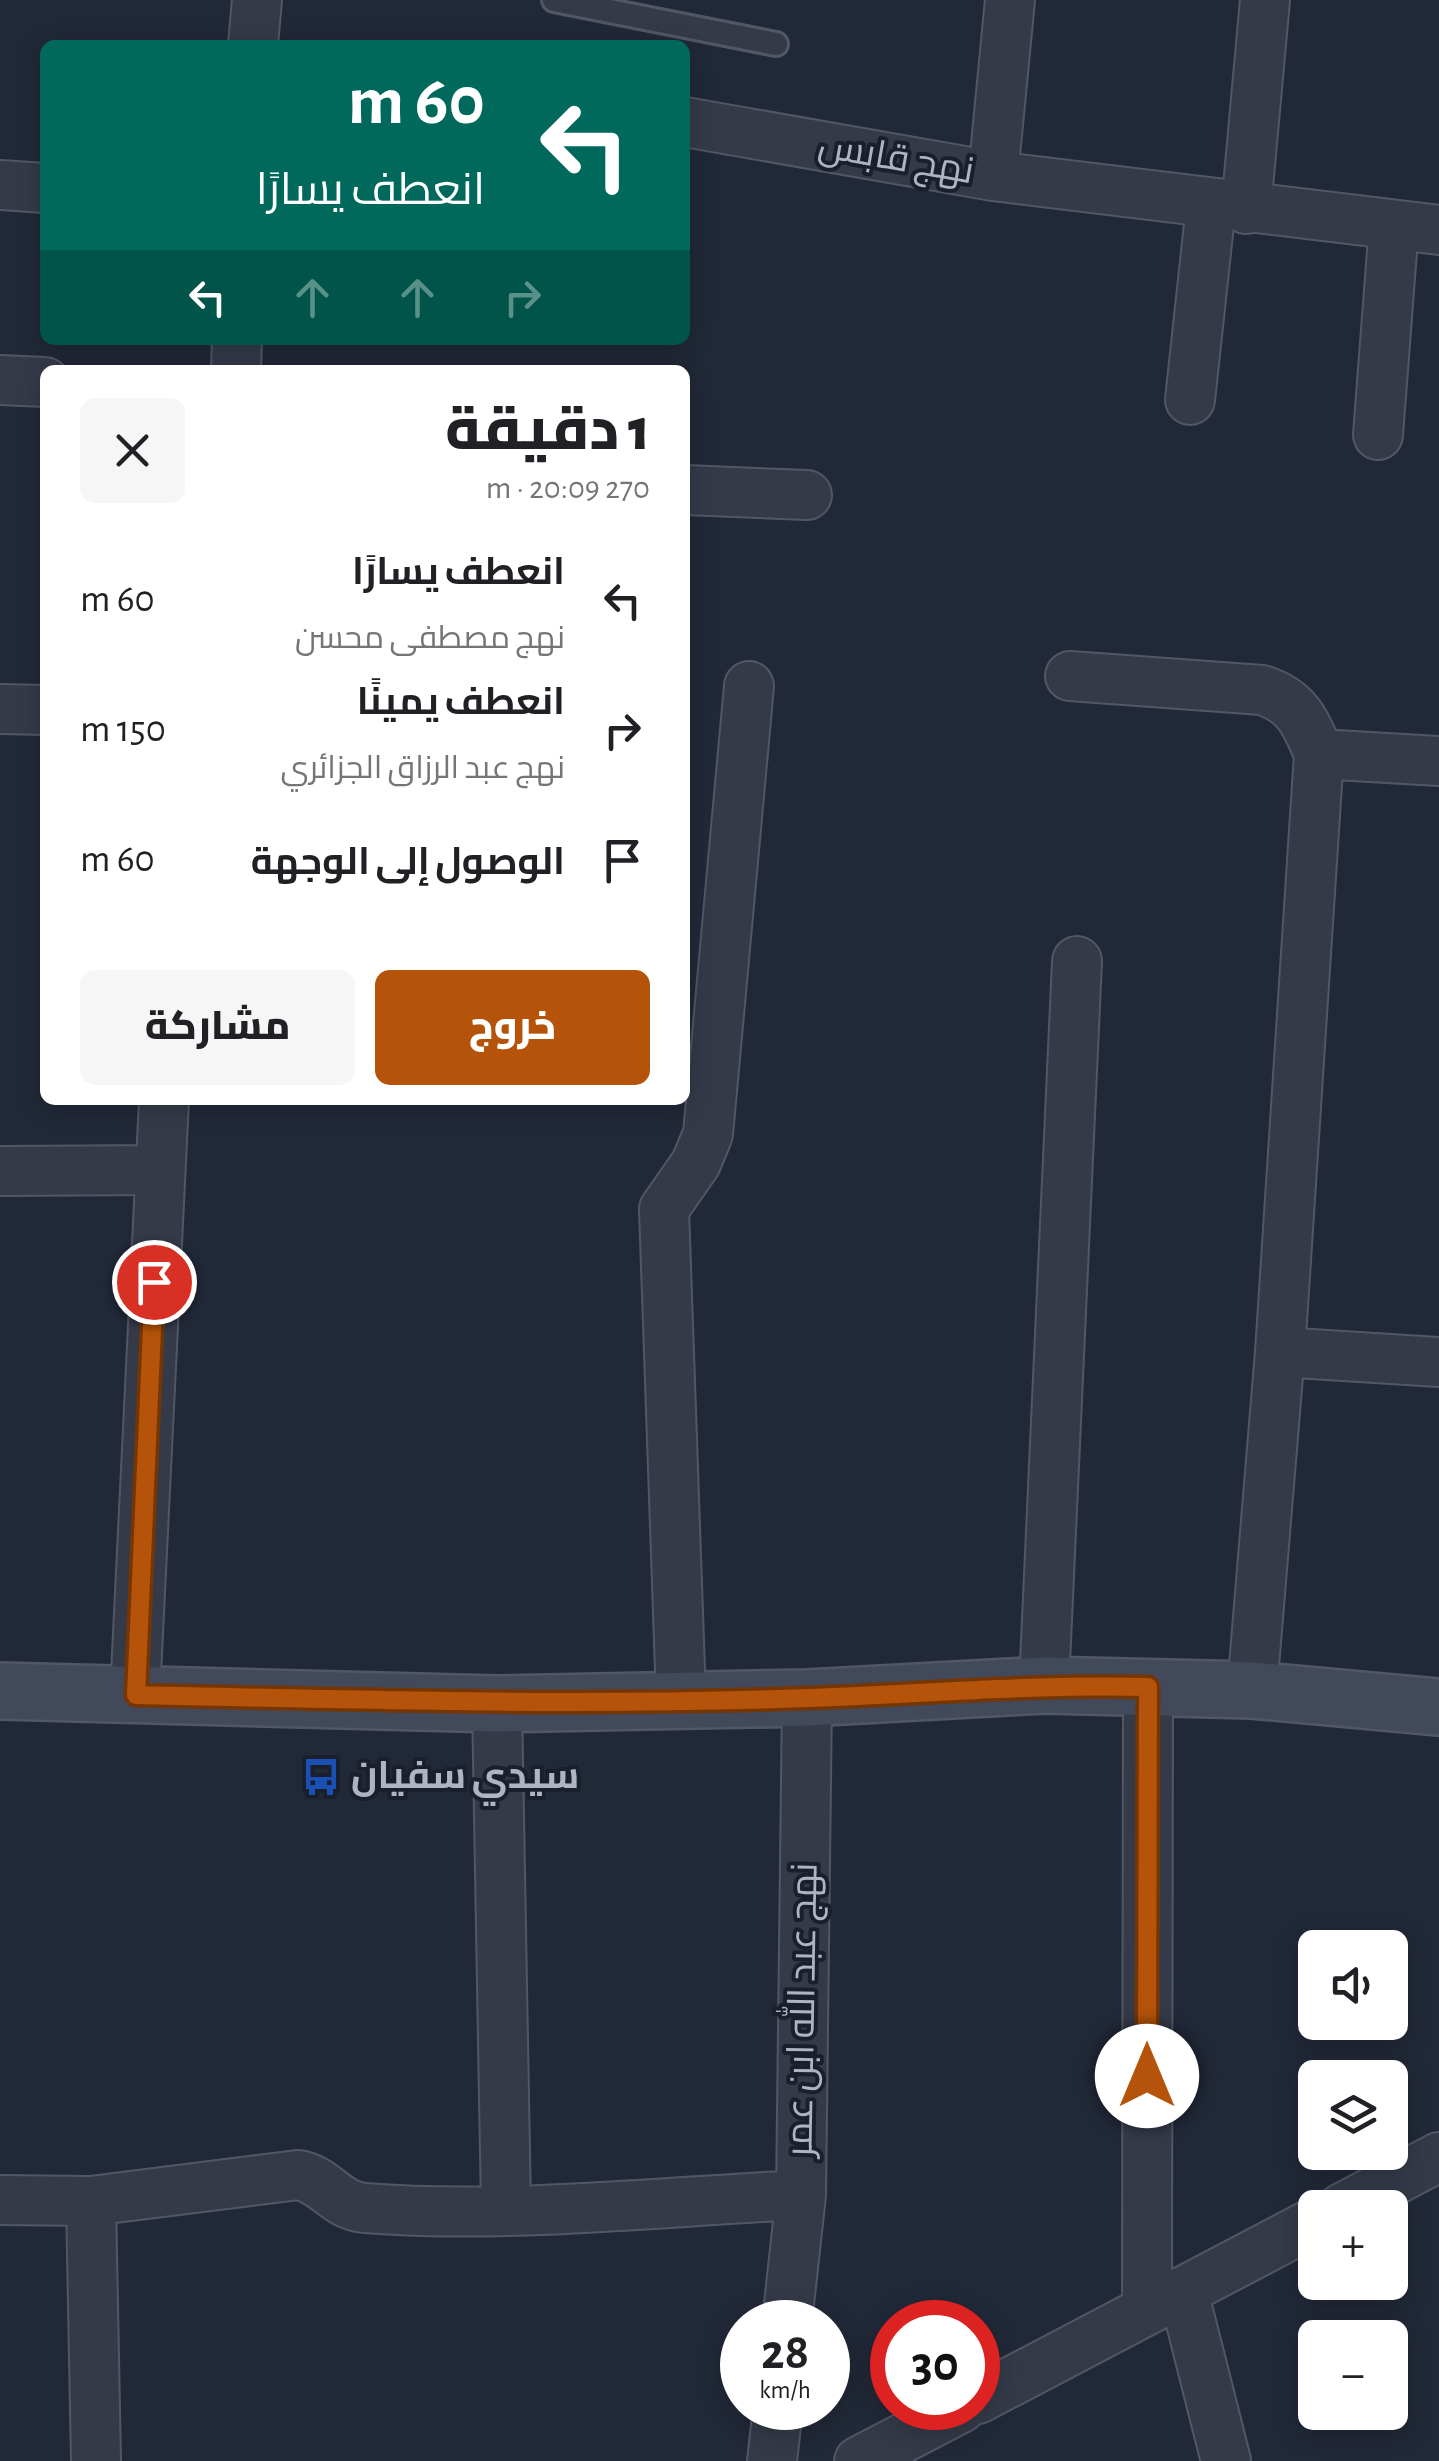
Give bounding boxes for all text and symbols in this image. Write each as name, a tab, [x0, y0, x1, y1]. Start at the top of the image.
text: 60 m	[348, 67, 485, 137]
icon: left	[520, 80, 650, 210]
street label: نهج قابس	[815, 127, 977, 195]
text: انعطف يسارًا	[256, 168, 485, 213]
icon: left	[180, 270, 235, 325]
icon: ahead	[285, 270, 340, 325]
icon: ahead	[390, 270, 445, 325]
icon: right	[495, 270, 550, 325]
button: close	[80, 398, 185, 503]
text: 1 دقيقة	[445, 401, 650, 461]
text: 270 m · 20:09	[486, 472, 650, 504]
text: انعطف يسارًا	[352, 554, 565, 592]
icon: left	[595, 573, 650, 628]
text: 60 m	[80, 581, 155, 619]
text: نهج مصطفى محسن	[295, 622, 565, 654]
text: انعطف يمينًا	[357, 684, 565, 722]
icon: right	[595, 703, 650, 758]
text: 150 m	[80, 711, 166, 749]
text: نهج عبد الرزاق الجزائري	[281, 752, 565, 784]
icon: arrive	[595, 833, 650, 888]
text: 60 m	[80, 841, 155, 879]
text: الوصول إلى الوجهة	[251, 844, 565, 882]
button: مشاركة	[80, 970, 355, 1085]
button: خروج	[375, 970, 650, 1085]
pin	[112, 1240, 197, 1325]
icon: arrive	[127, 1255, 182, 1310]
bus stop icon: سيدي سفيان	[300, 1756, 342, 1798]
place label: سيدي سفيان	[351, 1758, 579, 1806]
street label: نهج عبد الله ابن عمر	[773, 1862, 829, 2160]
map controls	[1298, 1930, 1408, 2430]
button: sound	[1298, 1930, 1408, 2040]
position arrow	[1095, 2024, 1199, 2128]
button: layers	[1298, 2060, 1408, 2170]
button: +	[1298, 2190, 1408, 2300]
speed limit sign: 30	[870, 2300, 1000, 2430]
button: −	[1298, 2320, 1408, 2430]
text: 28	[761, 2328, 809, 2378]
text: km/h	[759, 2378, 811, 2403]

